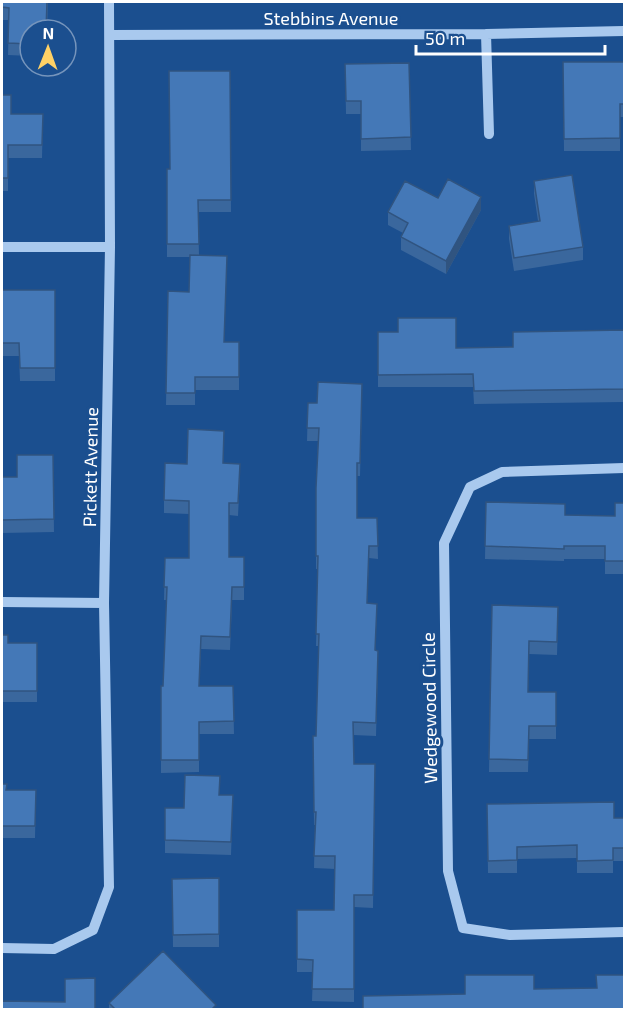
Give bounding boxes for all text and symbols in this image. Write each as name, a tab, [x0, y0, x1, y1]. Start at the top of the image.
street label: Stebbins Avenue	[264, 7, 399, 29]
north arrow	[18, 18, 78, 78]
scale bar	[416, 18, 605, 56]
text: N	[42, 23, 54, 42]
text: 50 m	[425, 27, 465, 49]
street label: Pickett Avenue	[78, 407, 102, 527]
street label: Wedgewood Circle	[417, 632, 441, 784]

